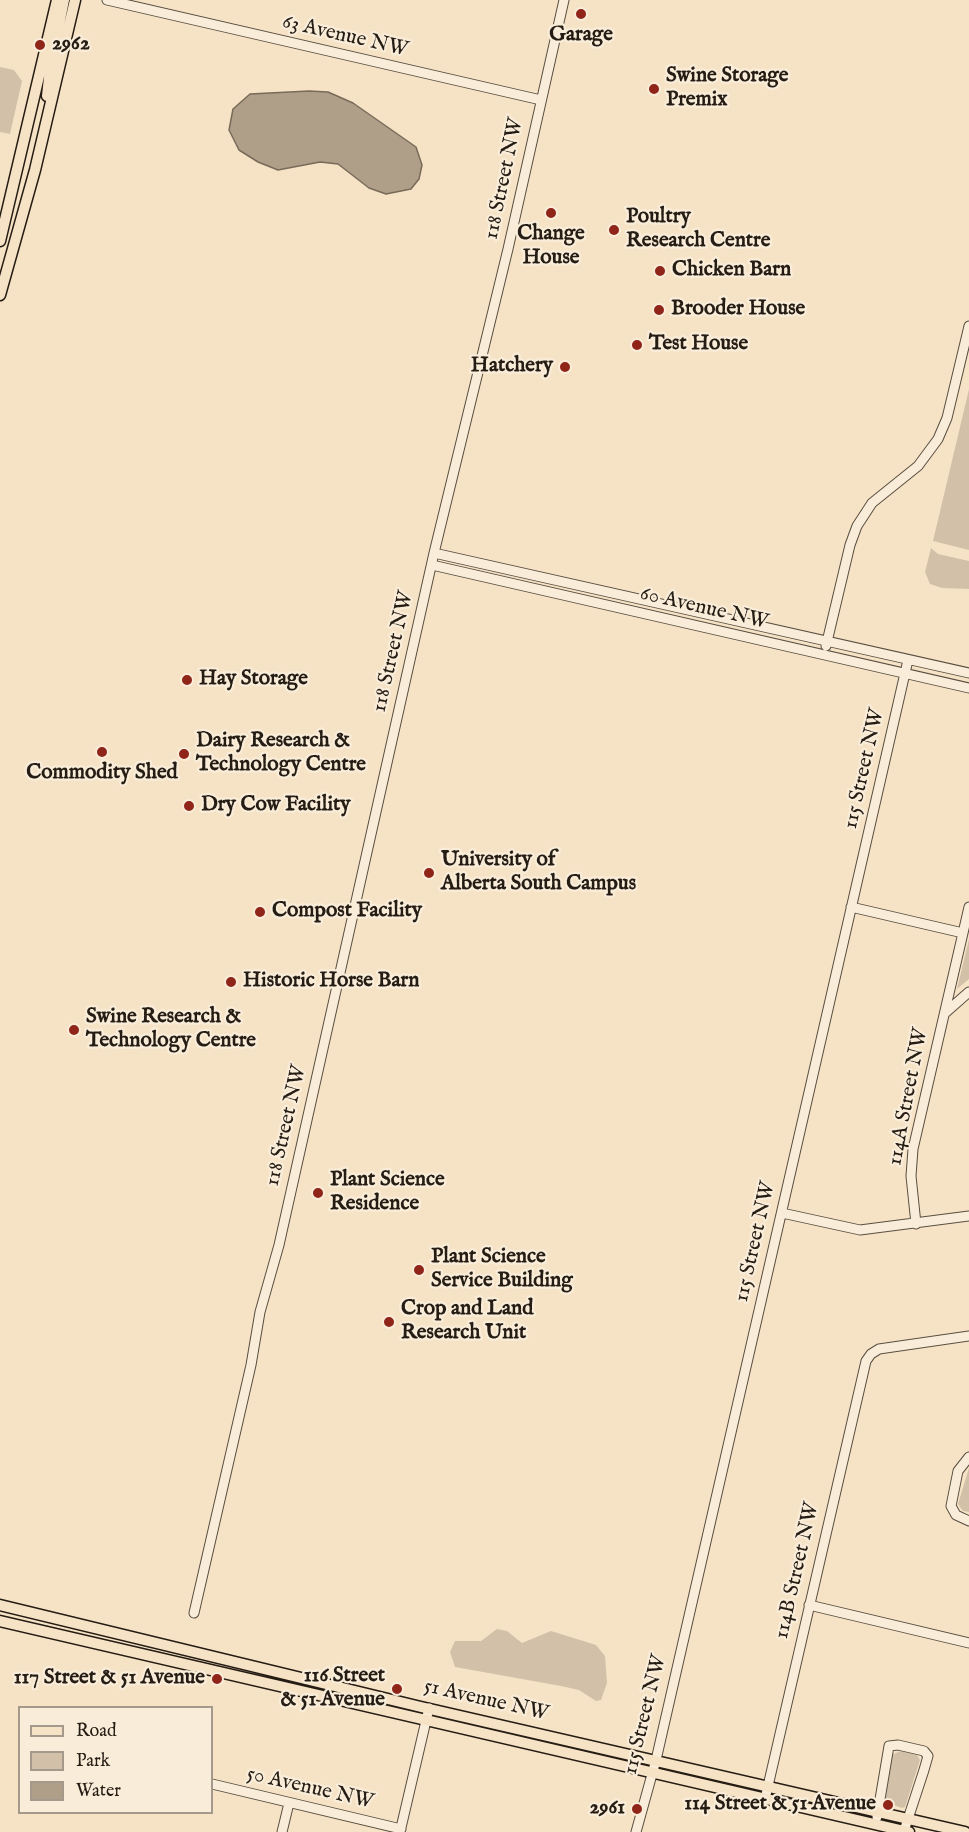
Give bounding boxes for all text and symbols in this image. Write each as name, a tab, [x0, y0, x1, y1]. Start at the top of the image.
marker: Garage	[574, 7, 588, 21]
street label: 63 Avenue NW	[280, 10, 410, 64]
place label: Garage	[549, 23, 613, 49]
place label: 2962	[52, 32, 90, 58]
marker: 2962	[33, 38, 47, 52]
place label: Swine Storage Premix	[666, 64, 788, 114]
marker: Swine Storage Premix	[647, 82, 661, 96]
street label: 118 Street NW	[480, 116, 530, 242]
place label: Poultry Research Centre	[626, 205, 770, 255]
marker: Change House	[544, 206, 558, 220]
place label: Change House	[517, 222, 585, 272]
marker: Poultry Research Centre	[607, 223, 621, 237]
place label: Chicken Barn	[672, 258, 791, 284]
marker: Chicken Barn	[653, 264, 667, 278]
place label: Brooder House	[671, 297, 805, 323]
marker: Brooder House	[652, 303, 666, 317]
place label: Test House	[649, 332, 748, 358]
marker: Test House	[630, 338, 644, 352]
place label: Hatchery	[471, 354, 553, 380]
marker: Hatchery	[558, 360, 572, 374]
street label: 60 Avenue NW	[637, 582, 771, 636]
street label: 118 Street NW	[368, 589, 420, 715]
place label: Hay Storage	[199, 667, 308, 693]
marker: Hay Storage	[180, 673, 194, 687]
street label: 115 Street NW	[839, 706, 891, 832]
place label: Dairy Research & Technology Centre	[196, 729, 366, 779]
marker: Commodity Shed	[95, 745, 109, 759]
marker: Dairy Research & Technology Centre	[177, 747, 191, 761]
place label: Commodity Shed	[26, 761, 178, 787]
place label: Dry Cow Facility	[201, 793, 351, 819]
marker: Dry Cow Facility	[182, 799, 196, 813]
place label: University of Alberta South Campus	[441, 848, 636, 898]
marker: University of Alberta South Campus	[422, 866, 436, 880]
place label: Compost Facility	[272, 899, 422, 925]
marker: Compost Facility	[253, 905, 267, 919]
place label: Historic Horse Barn	[243, 969, 419, 995]
marker: Historic Horse Barn	[224, 975, 238, 989]
place label: Swine Research & Technology Centre	[86, 1005, 256, 1055]
marker: Swine Research & Technology Centre	[67, 1023, 81, 1037]
street label: 114A Street NW	[883, 1026, 935, 1168]
street label: 118 Street NW	[261, 1063, 313, 1189]
place label: Plant Science Residence	[330, 1168, 445, 1218]
street label: 115 Street NW	[730, 1179, 782, 1305]
marker: Plant Science Residence	[311, 1186, 325, 1200]
place label: Plant Science Service Building	[431, 1245, 573, 1295]
marker: Plant Science Service Building	[412, 1263, 426, 1277]
place label: Crop and Land Research Unit	[401, 1297, 533, 1347]
marker: Crop and Land Research Unit	[382, 1315, 396, 1329]
street label: 114B Street NW	[770, 1500, 826, 1642]
street label: 115 Street NW	[619, 1652, 673, 1778]
place label: 116 Street & 51 Avenue	[280, 1664, 385, 1714]
place label: 117 Street & 51 Avenue	[14, 1666, 205, 1692]
marker: 117 Street & 51 Avenue	[210, 1672, 224, 1686]
street label: 51 Avenue NW	[421, 1674, 551, 1728]
marker: 116 Street & 51 Avenue	[390, 1682, 404, 1696]
legend	[18, 1706, 213, 1814]
text: Road	[76, 1720, 117, 1743]
text: Park	[76, 1750, 110, 1773]
street label: 50 Avenue NW	[244, 1762, 376, 1816]
text: Water	[76, 1780, 121, 1803]
place label: 114 Street & 51 Avenue	[684, 1792, 876, 1818]
place label: 2961	[589, 1796, 625, 1822]
marker: 114 Street & 51 Avenue	[881, 1798, 895, 1812]
marker: 2961	[630, 1802, 644, 1816]

